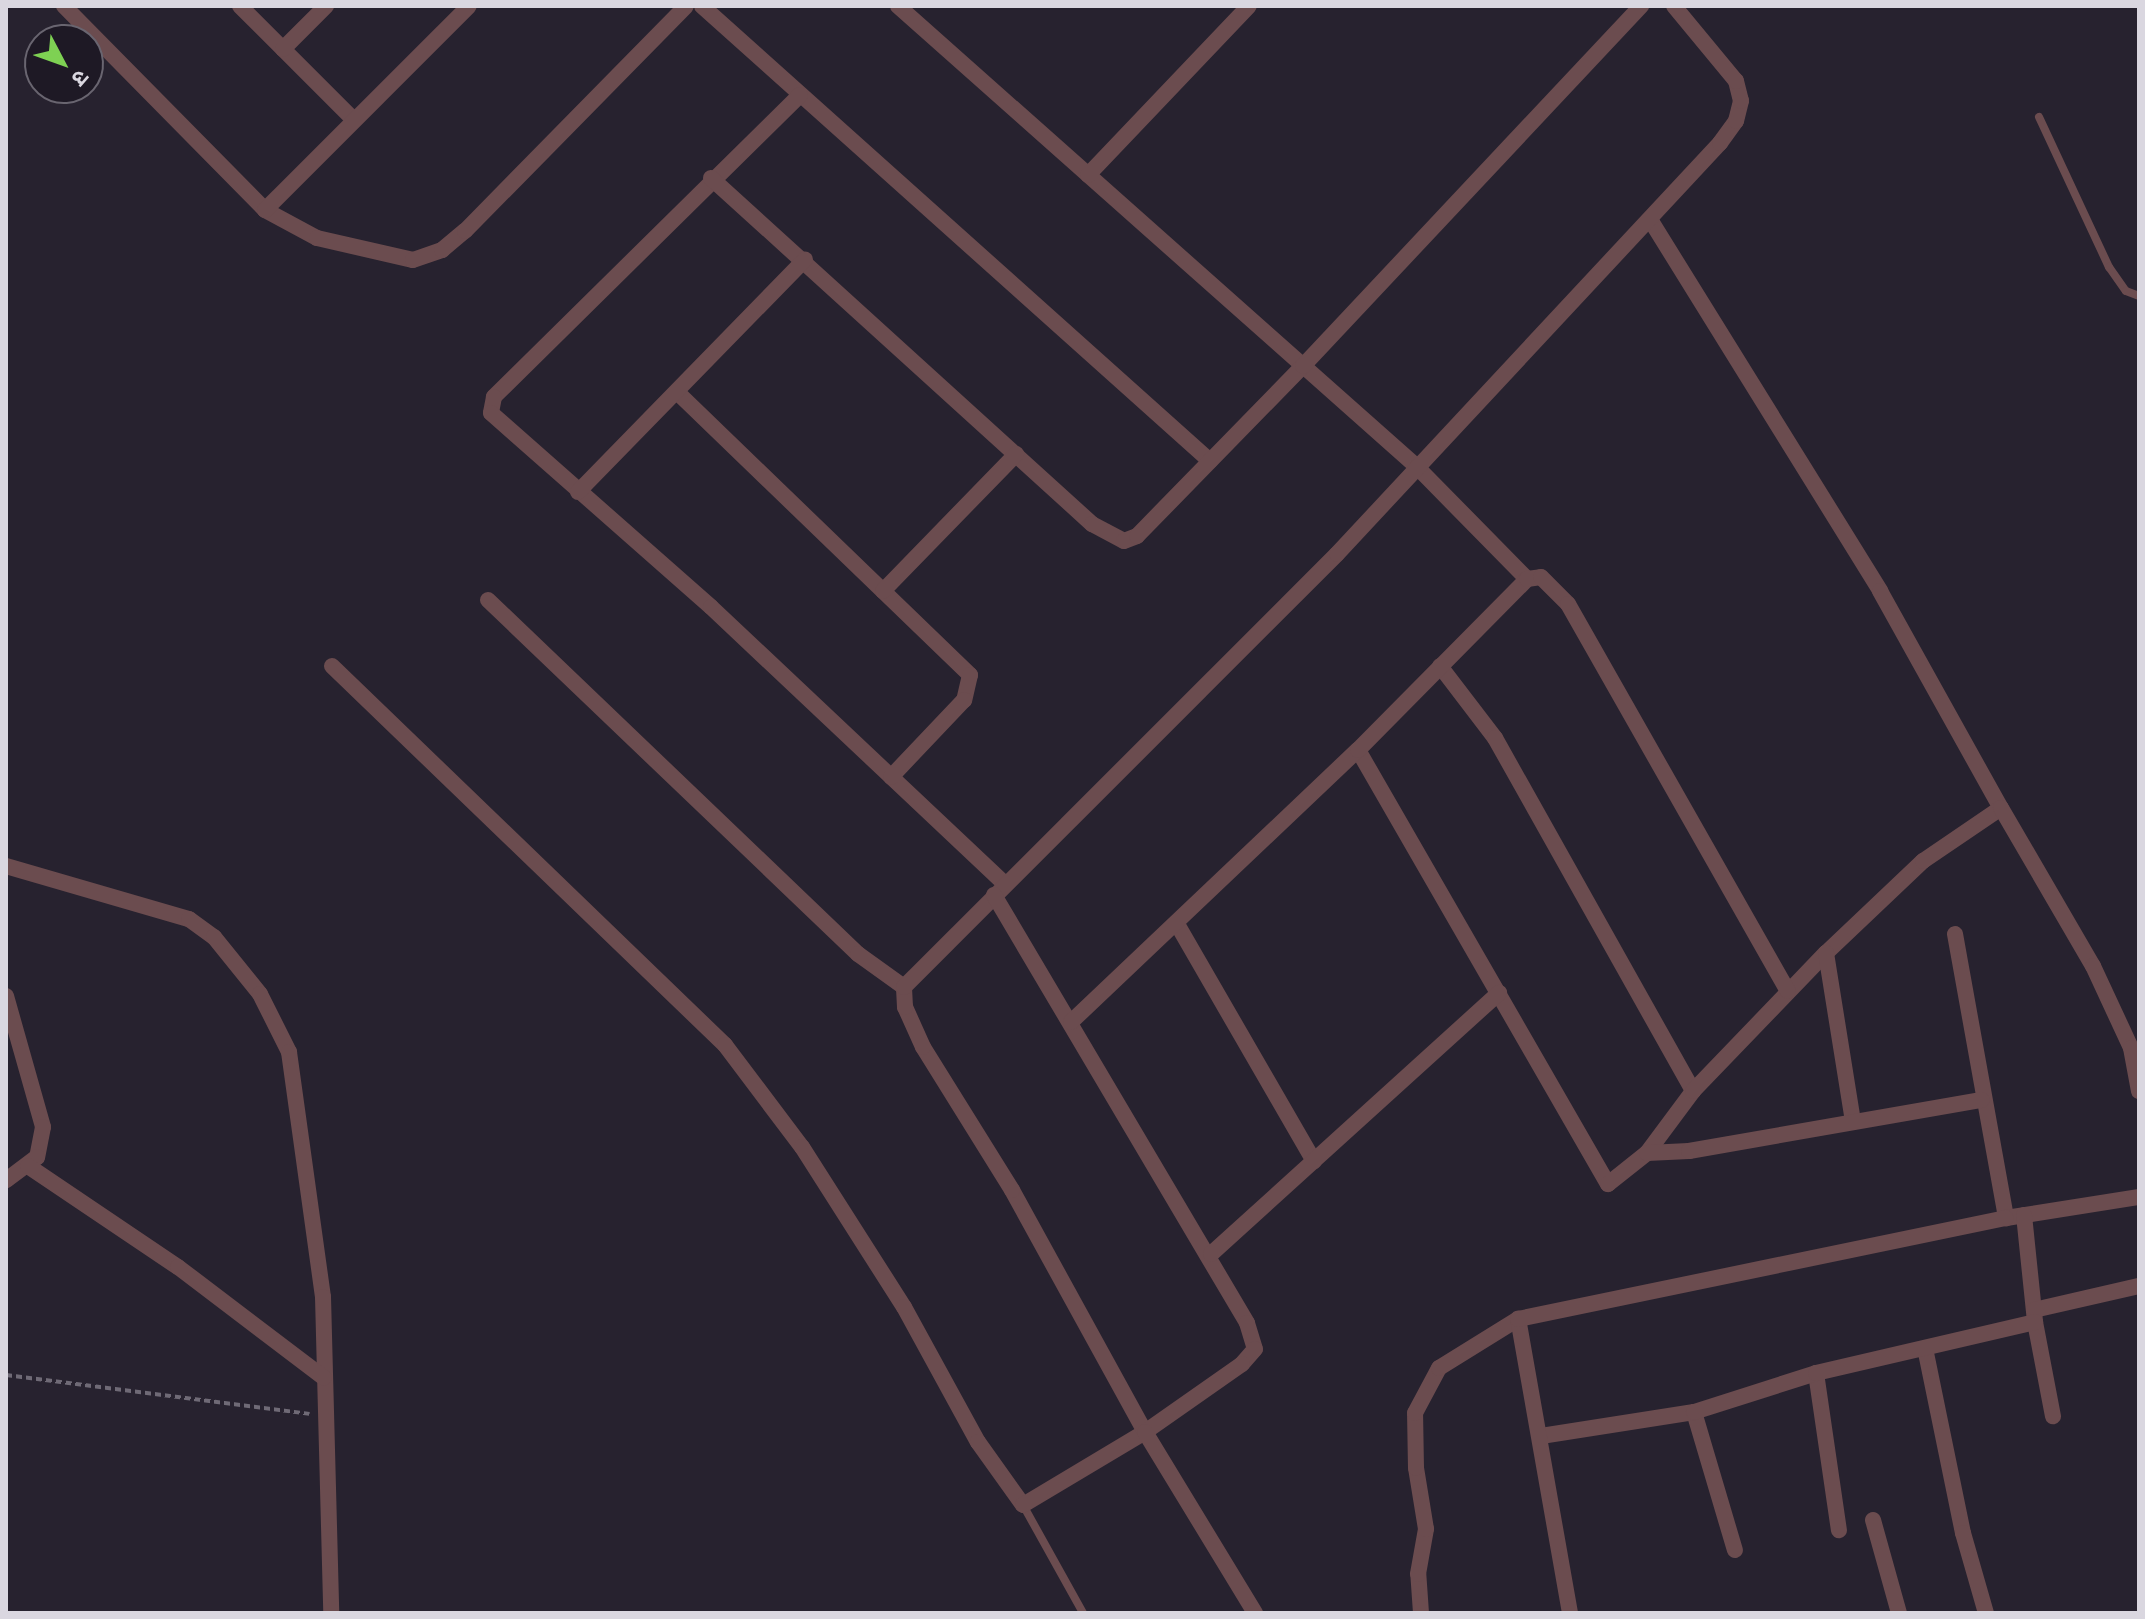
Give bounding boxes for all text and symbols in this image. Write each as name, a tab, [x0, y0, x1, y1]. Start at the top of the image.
north arrow	[24, 24, 104, 104]
text: उ	[66, 64, 95, 92]

